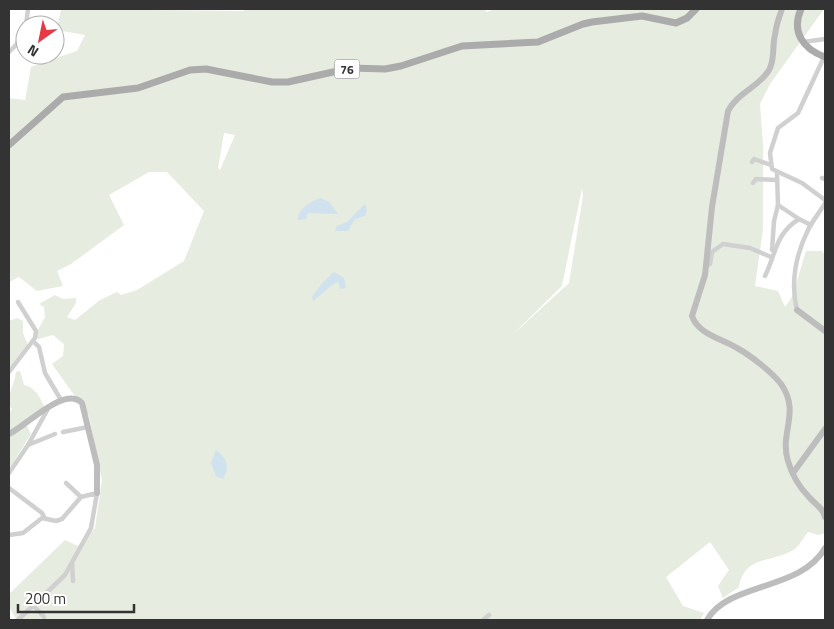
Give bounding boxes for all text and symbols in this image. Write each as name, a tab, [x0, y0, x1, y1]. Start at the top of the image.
north arrow	[15, 15, 65, 65]
text: N	[23, 40, 42, 63]
road number: 76	[334, 60, 360, 78]
scale bar	[18, 582, 134, 614]
text: 200 m	[25, 587, 66, 610]

